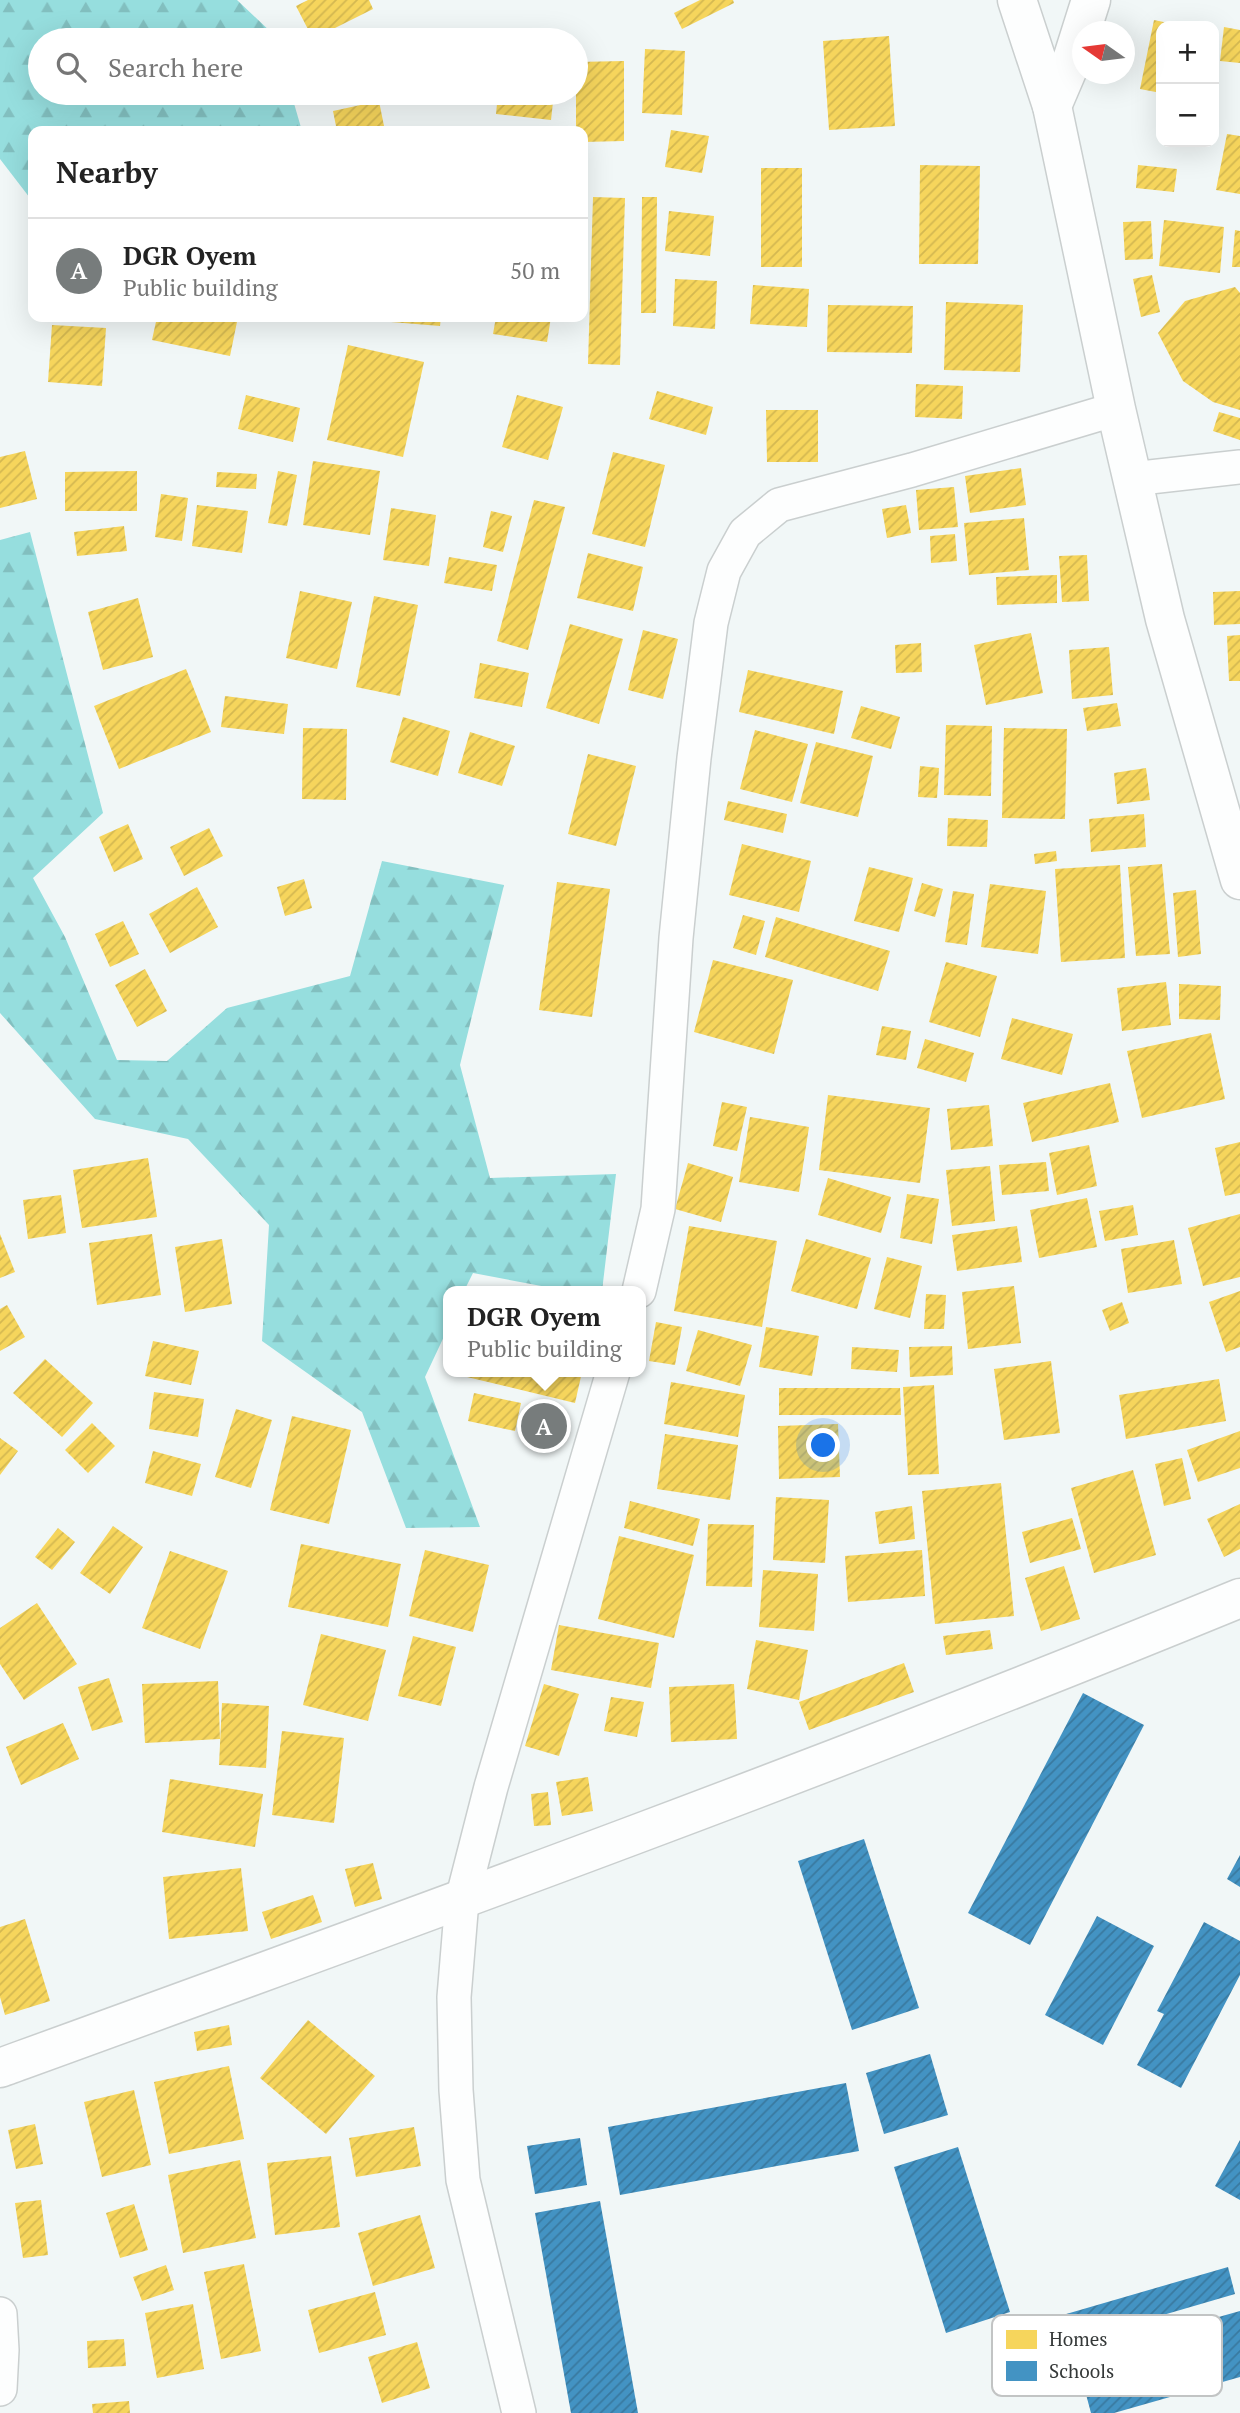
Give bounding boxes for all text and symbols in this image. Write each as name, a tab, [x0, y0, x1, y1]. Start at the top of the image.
north arrow	[1072, 21, 1135, 84]
map controls	[1156, 21, 1219, 147]
button: +	[1156, 21, 1219, 84]
search box	[28, 28, 588, 105]
icon: search	[52, 48, 90, 86]
text: Search here	[108, 50, 243, 84]
button: −	[1156, 84, 1219, 147]
text: Nearby	[56, 152, 158, 192]
text: DGR Oyem	[123, 238, 257, 272]
text: A	[71, 255, 87, 286]
text: 50 m	[510, 255, 560, 286]
text: Public building	[123, 272, 278, 303]
popup	[443, 1286, 646, 1377]
text: DGR Oyem	[467, 1299, 601, 1333]
text: Public building	[467, 1333, 622, 1364]
pin: A	[521, 1400, 567, 1452]
your location	[806, 1428, 840, 1462]
legend	[992, 2315, 1222, 2396]
text: Homes	[1049, 2326, 1108, 2351]
text: Schools	[1049, 2358, 1114, 2383]

